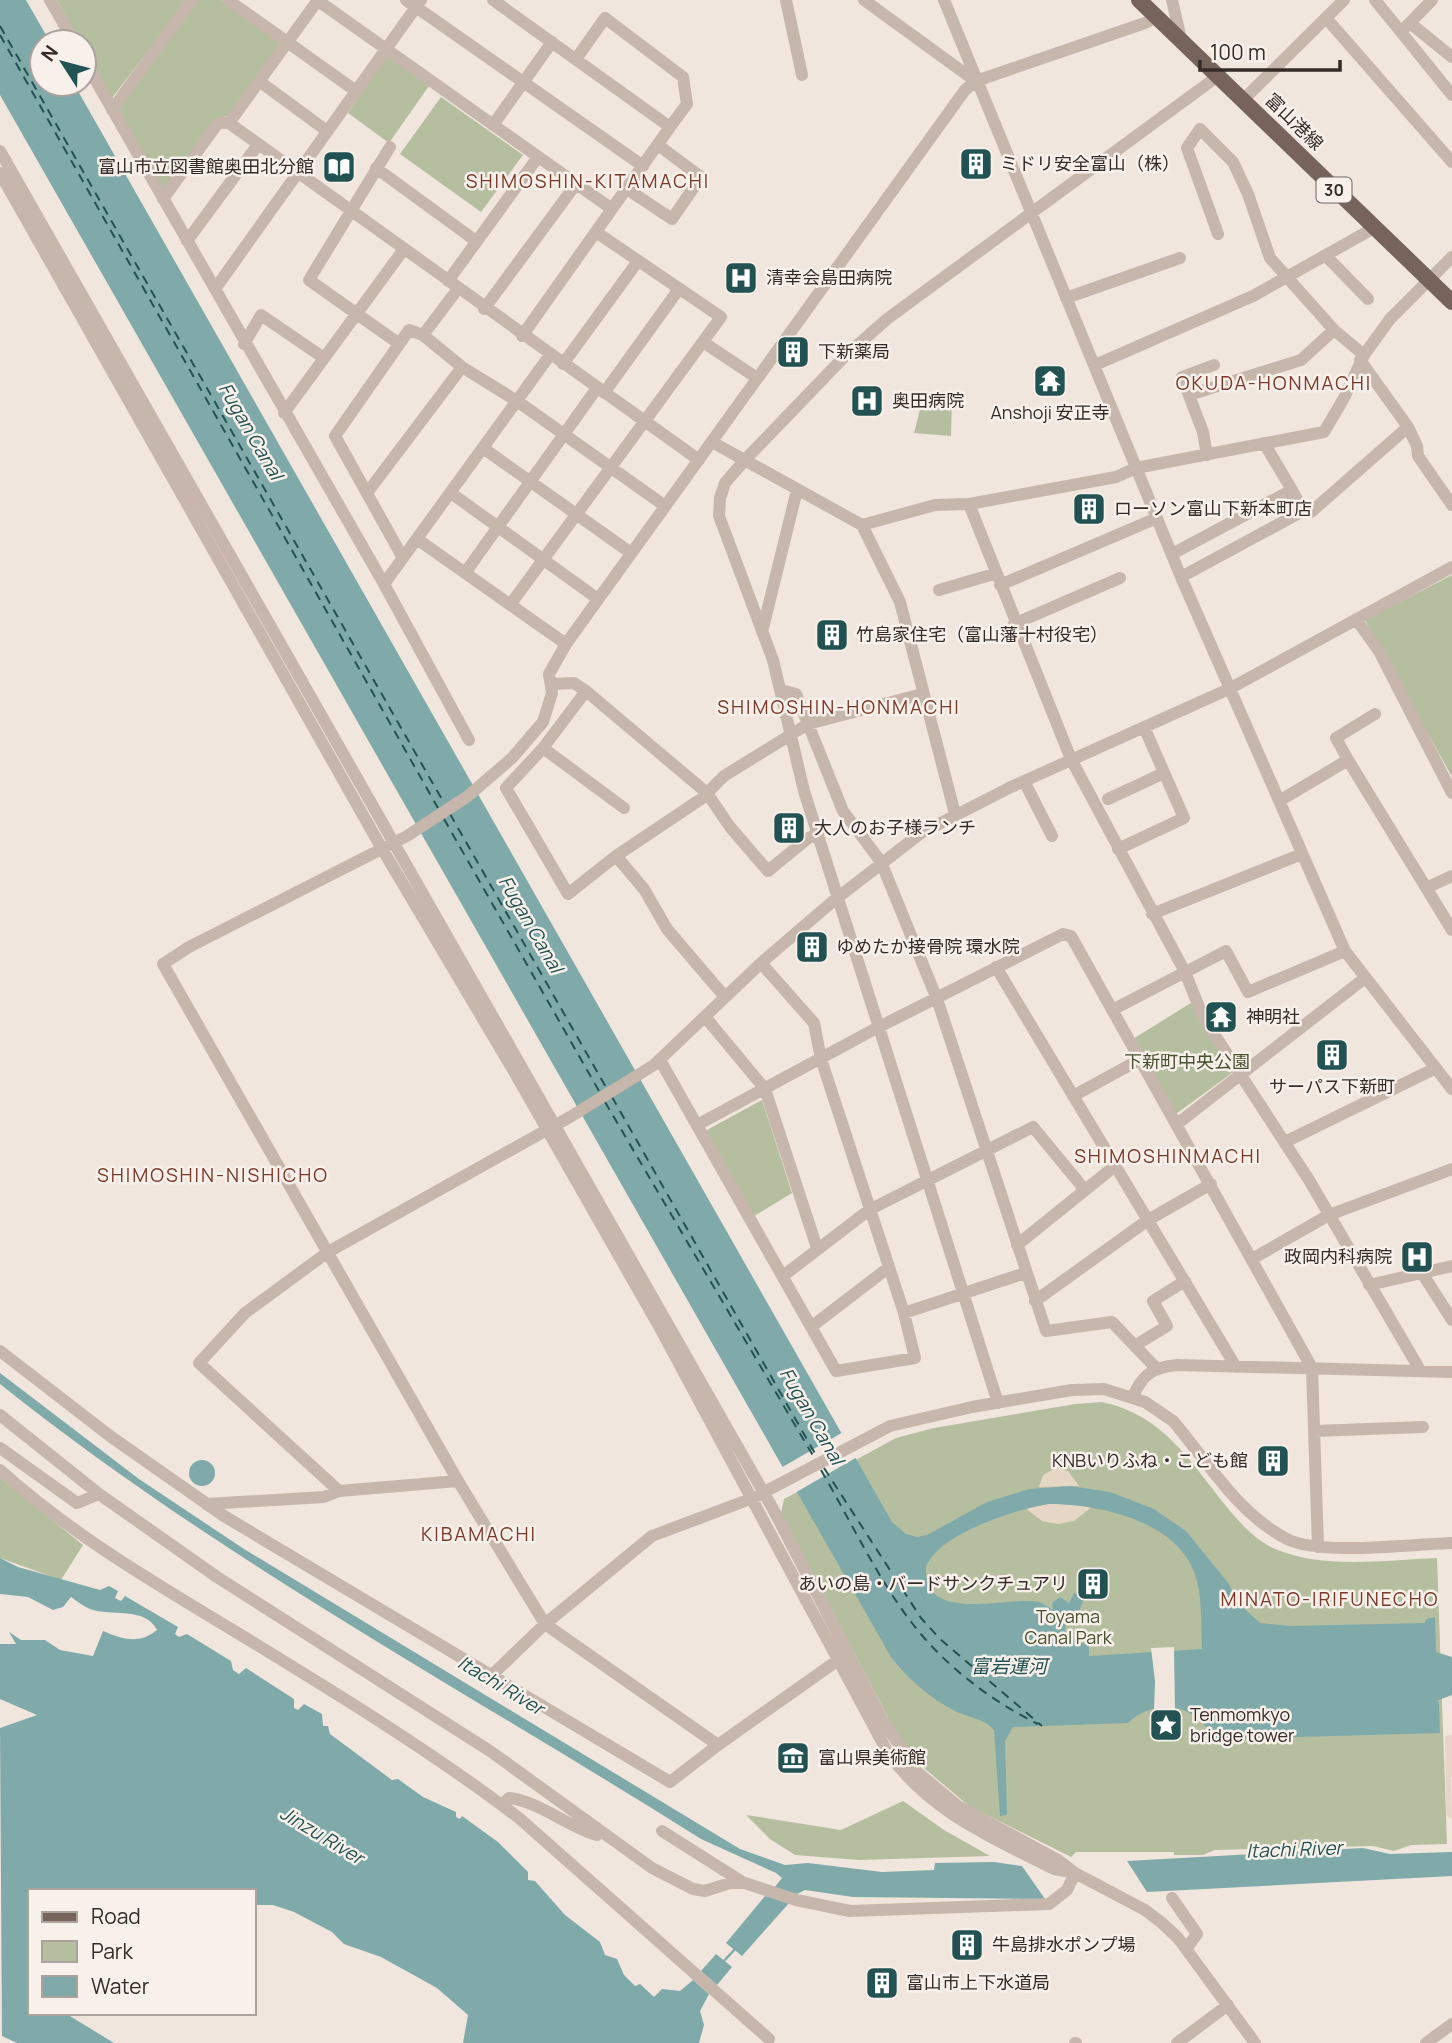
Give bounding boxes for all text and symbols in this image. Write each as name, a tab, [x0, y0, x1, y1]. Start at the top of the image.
north arrow	[28, 28, 98, 98]
scale bar	[1200, 28, 1340, 72]
text: 100 m	[1210, 38, 1266, 66]
text: N	[35, 40, 64, 66]
street label: 富山港線	[1260, 88, 1329, 155]
building icon: ミドリ安全富山（株）	[957, 145, 995, 183]
library icon: 富山市立図書館奥田北分館	[320, 148, 358, 186]
place label: ミドリ安全富山（株）	[1000, 151, 1180, 175]
place label: 富山市立図書館奥田北分館	[98, 154, 314, 178]
district label: SHIMOSHIN-KITAMACHI	[466, 168, 710, 194]
road number: 30	[1316, 178, 1352, 202]
hospital icon: 清幸会島田病院	[722, 259, 760, 297]
place label: 清幸会島田病院	[766, 265, 892, 289]
building icon: 下新薬局	[774, 333, 812, 371]
place label: 下新薬局	[818, 339, 890, 363]
temple icon: Anshoji 安正寺	[1031, 362, 1069, 400]
district label: OKUDA-HONMACHI	[1176, 370, 1372, 396]
water label: Fugan Canal	[213, 378, 291, 487]
hospital icon: 奥田病院	[848, 382, 886, 420]
place label: 奥田病院	[892, 388, 964, 412]
place label: Anshoji 安正寺	[990, 400, 1110, 424]
building icon: ローソン富山下新本町店	[1070, 490, 1108, 528]
place label: ローソン富山下新本町店	[1114, 496, 1312, 520]
building icon: 竹島家住宅（富山藩十村役宅）	[813, 616, 851, 654]
place label: 竹島家住宅（富山藩十村役宅）	[856, 622, 1108, 646]
district label: SHIMOSHIN-HONMACHI	[717, 694, 961, 720]
building icon: 大人のお子様ランチ	[770, 809, 808, 847]
place label: 大人のお子様ランチ	[814, 815, 976, 839]
water label: Fugan Canal	[493, 871, 571, 980]
building icon: ゆめたか接骨院 環水院	[793, 928, 831, 966]
place label: ゆめたか接骨院 環水院	[836, 934, 1020, 958]
temple icon: 神明社	[1202, 998, 1240, 1036]
place label: 神明社	[1246, 1004, 1300, 1028]
building icon: サーパス下新町	[1313, 1036, 1351, 1074]
park label: 下新町中央公園	[1124, 1049, 1250, 1073]
place label: サーパス下新町	[1269, 1074, 1395, 1098]
district label: SHIMOSHINMACHI	[1074, 1143, 1262, 1169]
district label: SHIMOSHIN-NISHICHO	[97, 1162, 329, 1188]
hospital icon: 政岡内科病院	[1398, 1238, 1436, 1276]
place label: 政岡内科病院	[1284, 1244, 1392, 1268]
water label: Fugan Canal	[774, 1363, 852, 1472]
building icon: KNBいりふね・こども館	[1254, 1442, 1292, 1480]
place label: KNBいりふね・こども館	[1052, 1448, 1248, 1472]
district label: KIBAMACHI	[421, 1521, 537, 1547]
building icon: あいの島・バードサンクチュアリ	[1074, 1565, 1112, 1603]
place label: あいの島・バードサンクチュアリ	[798, 1571, 1068, 1595]
district label: MINATO-IRIFUNECHO	[1221, 1586, 1439, 1612]
park label: Toyama Canal Park	[1024, 1604, 1113, 1649]
water label: Itachi River	[453, 1649, 551, 1722]
water label: 富岩運河	[971, 1653, 1051, 1679]
place label: Tenmomkyo bridge tower	[1190, 1702, 1295, 1747]
place icon: Tenmomkyo bridge tower	[1147, 1706, 1185, 1744]
museum icon: 富山県美術館	[774, 1739, 812, 1777]
place label: 富山県美術館	[818, 1745, 926, 1769]
water label: Jinzu River	[275, 1800, 371, 1871]
water label: Itachi River	[1245, 1834, 1345, 1864]
legend	[28, 1889, 256, 2015]
text: Road	[91, 1902, 141, 1930]
building icon: 牛島排水ポンプ場	[948, 1926, 986, 1964]
place label: 牛島排水ポンプ場	[992, 1932, 1135, 1956]
text: Park	[91, 1937, 133, 1965]
building icon: 富山市上下水道局	[863, 1964, 901, 2002]
place label: 富山市上下水道局	[906, 1970, 1050, 1994]
text: Water	[91, 1972, 150, 2000]

